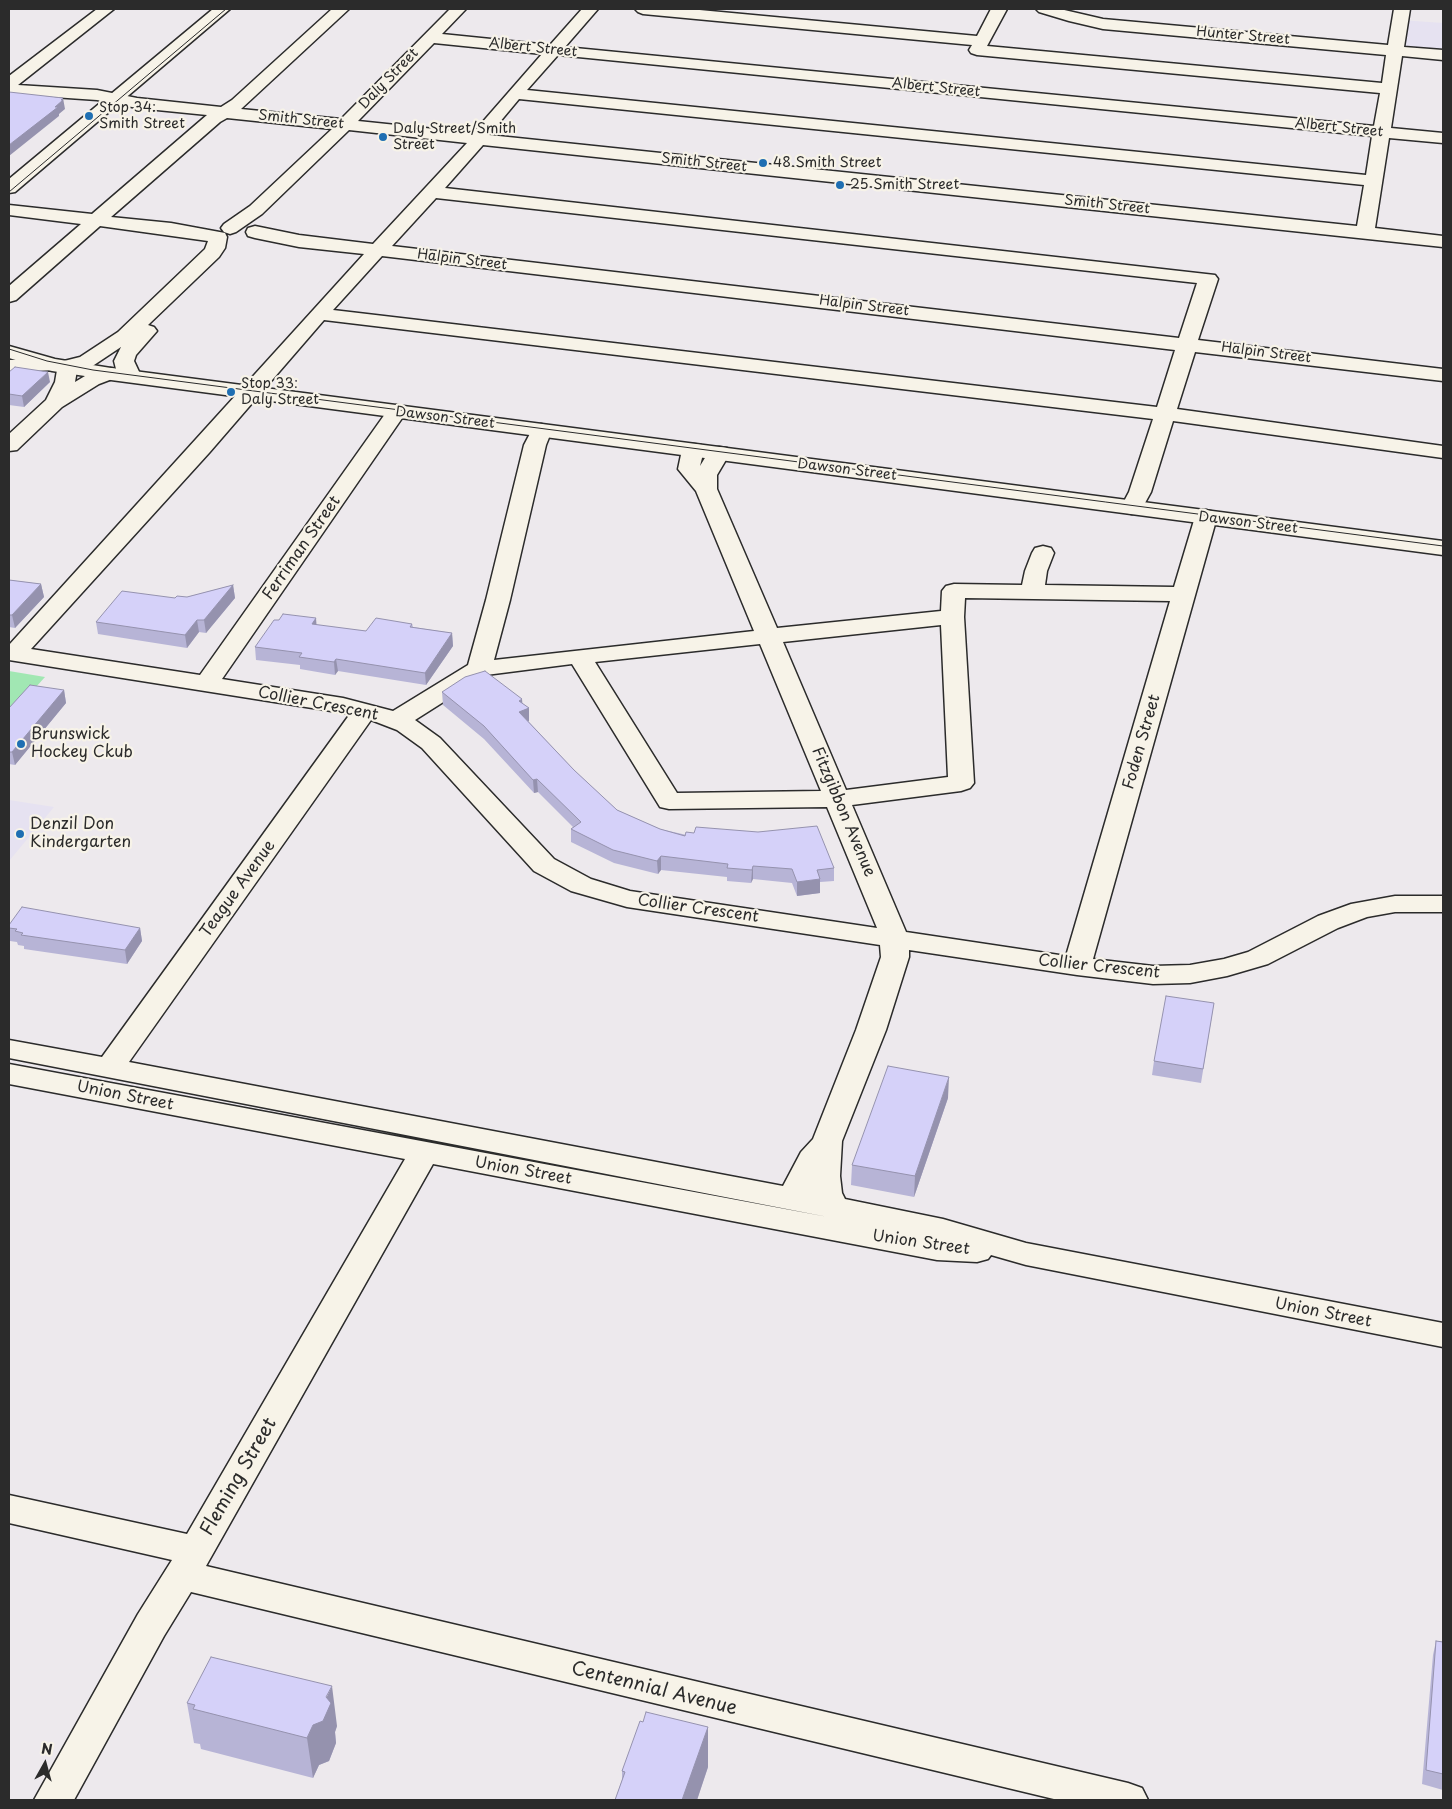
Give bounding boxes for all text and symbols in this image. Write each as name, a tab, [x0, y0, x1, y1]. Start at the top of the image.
street label: Hunter Street	[1196, 24, 1290, 48]
street label: Albert Street	[488, 35, 578, 61]
street label: Daly Street	[356, 45, 422, 113]
street label: Albert Street	[891, 75, 981, 101]
place label: Stop 34: Smith Street	[99, 100, 185, 132]
street label: Smith Street	[257, 107, 345, 133]
marker: Stop 34: Smith Street	[83, 110, 95, 122]
street label: Albert Street	[1294, 115, 1384, 141]
place label: Daly Street/Smith Street	[393, 121, 516, 154]
marker: Daly Street/Smith Street	[377, 131, 389, 143]
street label: Smith Street	[660, 150, 748, 176]
place label: 48 Smith Street	[773, 155, 881, 171]
marker: 48 Smith Street	[757, 157, 769, 169]
place label: 25 Smith Street	[850, 177, 959, 193]
marker: 25 Smith Street	[834, 179, 846, 191]
street label: Smith Street	[1063, 192, 1151, 218]
street label: Halpin Street	[416, 246, 508, 274]
street label: Halpin Street	[818, 292, 910, 320]
street label: Halpin Street	[1220, 339, 1312, 367]
place label: Stop 33: Daly Street	[241, 376, 319, 408]
marker: Stop 33: Daly Street	[225, 386, 237, 398]
street label: Dawson Street	[394, 404, 496, 432]
street label: Dawson Street	[796, 456, 898, 484]
street label: Ferriman Street	[259, 492, 345, 604]
street label: Dawson Street	[1197, 509, 1299, 537]
street label: Collier Crescent	[256, 683, 380, 725]
street label: Foden Street	[1119, 692, 1165, 792]
place label: Brunswick Hockey Ckub	[31, 725, 133, 763]
marker: Brunswick Hockey Ckub	[15, 738, 27, 750]
street label: Fitzgibbon Avenue	[807, 744, 879, 880]
place label: Denzil Don Kindergarten	[30, 815, 131, 853]
marker: Denzil Don Kindergarten	[14, 828, 26, 840]
street label: Teague Avenue	[196, 837, 280, 941]
street label: Collier Crescent	[636, 891, 760, 927]
street label: Collier Crescent	[1037, 951, 1161, 983]
street label: Union Street	[75, 1077, 175, 1115]
street label: Union Street	[473, 1153, 573, 1189]
street label: Union Street	[871, 1227, 971, 1259]
street label: Union Street	[1273, 1294, 1373, 1332]
street label: Fleming Street	[196, 1414, 282, 1540]
street label: Centennial Avenue	[569, 1657, 739, 1721]
text: N	[40, 1738, 54, 1760]
north arrow	[20, 1739, 70, 1789]

